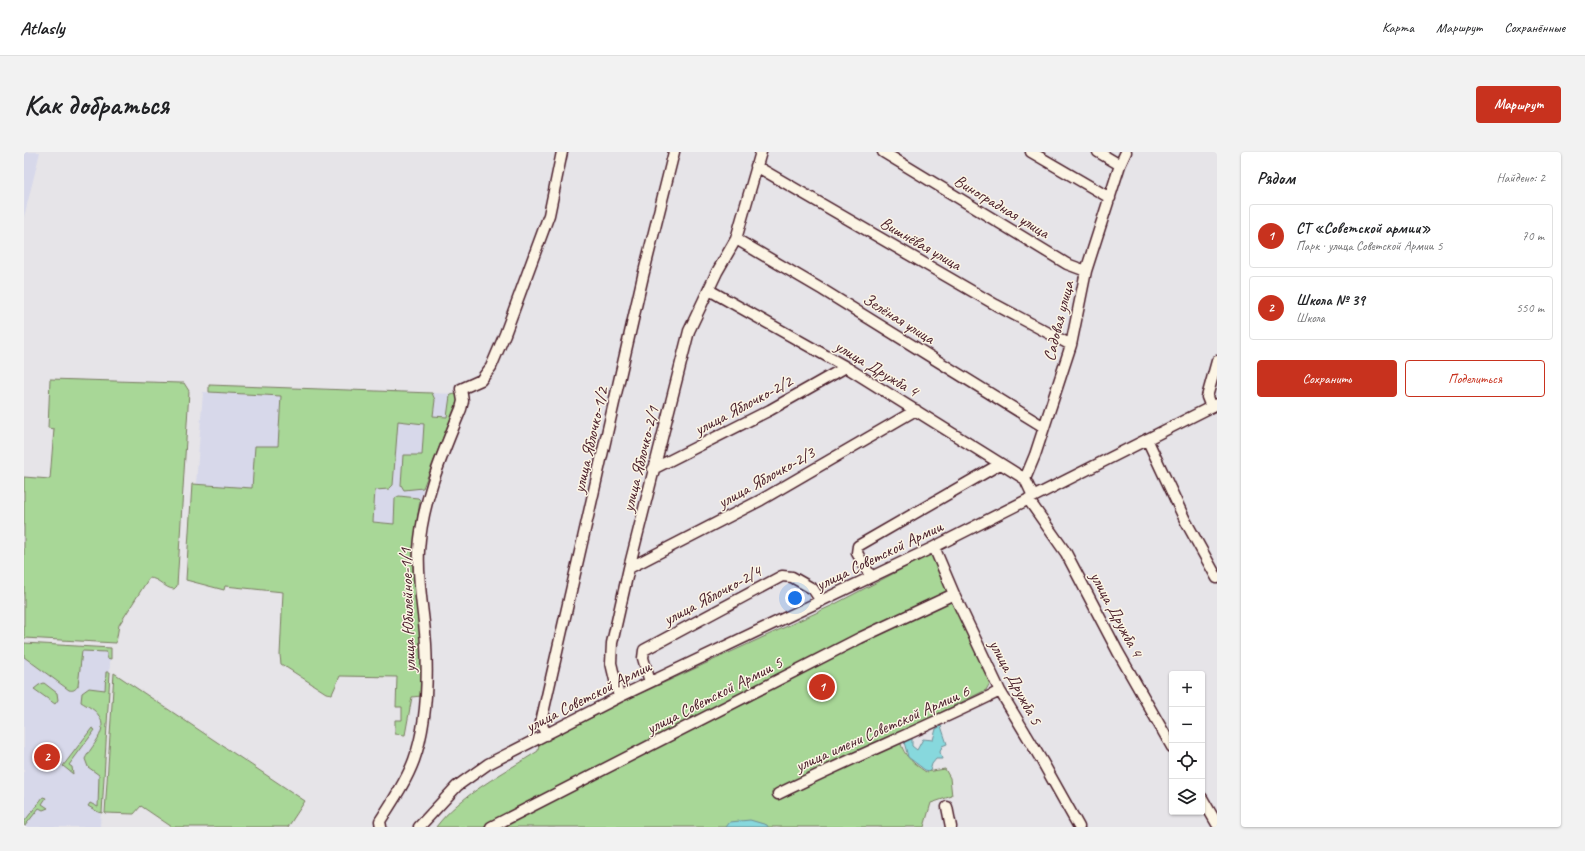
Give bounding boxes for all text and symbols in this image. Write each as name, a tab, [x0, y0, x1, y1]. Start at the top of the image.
text: Atlasly	[20, 16, 64, 40]
text: Карта	[1382, 19, 1414, 36]
text: Маршрут	[1436, 19, 1482, 36]
text: Сохранённые	[1504, 19, 1565, 36]
button: Маршрут	[1476, 86, 1561, 123]
text: Как добраться	[24, 87, 169, 122]
text: Рядом	[1257, 168, 1295, 189]
street label: Виноградная улица	[950, 170, 1054, 244]
text: Найдено: 2	[1497, 170, 1545, 186]
street label: Вишнёвая улица	[876, 212, 966, 276]
text: СТ «Советской армии»	[1296, 219, 1431, 238]
text: 1	[1268, 228, 1274, 244]
text: 70 m	[1522, 228, 1544, 244]
text: Парк · улица Советской Армии 5	[1296, 238, 1442, 254]
street label: Садовая улица	[1038, 277, 1079, 363]
street label: Зелёная улица	[859, 288, 940, 349]
text: Школа № 39	[1296, 291, 1365, 310]
text: 2	[1268, 300, 1274, 316]
text: 550 m	[1516, 300, 1544, 316]
text: Школа	[1296, 310, 1325, 326]
street label: улица Дружба 4	[830, 335, 924, 403]
button: Сохранить	[1257, 360, 1397, 397]
button: Поделиться	[1405, 360, 1545, 397]
street label: улица Яблочко-2/2	[690, 370, 797, 440]
street label: улица Яблочко-1/2	[568, 384, 613, 496]
street label: улица Яблочко-2/1	[617, 403, 664, 515]
street label: улица Яблочко-2/3	[713, 441, 820, 513]
street label: улица Советской Армии	[812, 515, 947, 596]
street label: улица Юбилейное-1/1	[395, 546, 420, 673]
street label: улица Яблочко-2/4	[659, 560, 767, 630]
street label: улица Дружба 4	[1085, 567, 1149, 663]
your location	[785, 588, 805, 608]
street label: улица Дружба 5	[984, 635, 1047, 730]
street label: улица Советской Армии 5	[642, 651, 787, 739]
street label: улица Советской Армии	[521, 655, 656, 738]
map controls	[1169, 671, 1205, 815]
button: +	[1169, 671, 1205, 707]
pin: 1	[809, 672, 835, 702]
street label: улица имени Советской Армии 6	[791, 680, 974, 777]
button: −	[1169, 707, 1205, 743]
pin: 2	[34, 742, 60, 772]
button: locate	[1169, 743, 1205, 779]
button: layers	[1169, 779, 1205, 815]

